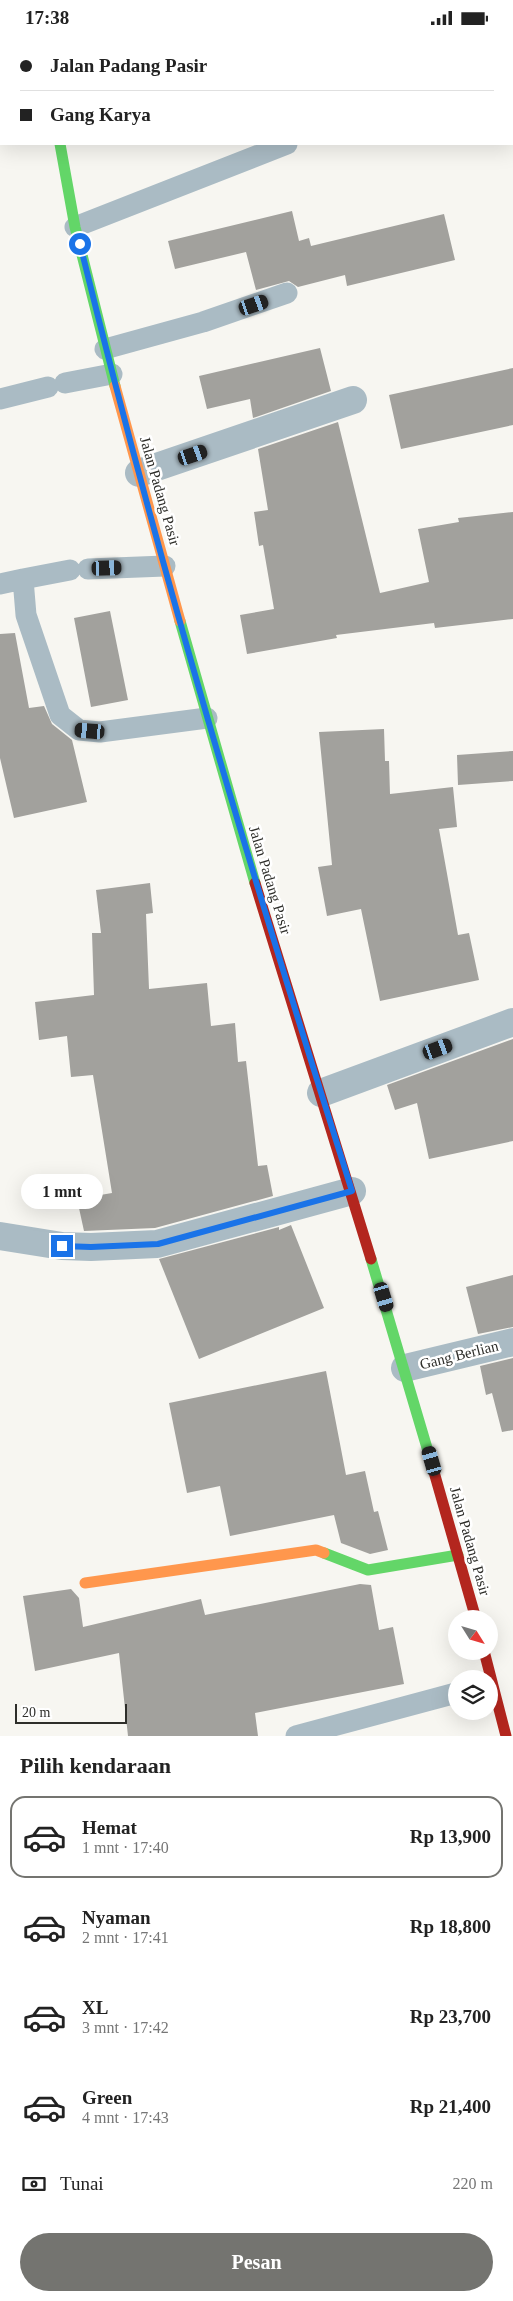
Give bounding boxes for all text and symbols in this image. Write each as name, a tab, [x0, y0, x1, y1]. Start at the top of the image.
text: 17:38	[25, 7, 69, 28]
text: Jalan Padang Pasir	[50, 55, 207, 76]
text: Gang Karya	[50, 104, 151, 125]
route start	[69, 233, 91, 255]
car	[237, 293, 270, 317]
street label: Jalan Padang Pasir	[137, 435, 183, 547]
car	[176, 443, 209, 467]
car	[91, 560, 122, 576]
car	[74, 722, 105, 740]
street label: Jalan Padang Pasir	[246, 824, 294, 936]
car	[421, 1037, 454, 1061]
callout: 1 mnt	[21, 1173, 103, 1209]
text: 1 mnt	[42, 1183, 82, 1200]
route end	[51, 1235, 73, 1257]
car	[372, 1280, 395, 1314]
street label: Gang Berlian	[418, 1337, 500, 1372]
car	[420, 1445, 443, 1477]
street label: Jalan Padang Pasir	[447, 1485, 493, 1597]
north arrow	[448, 1610, 498, 1660]
map controls	[448, 1610, 498, 1720]
button: layers	[448, 1670, 498, 1720]
scale bar	[15, 1701, 128, 1724]
text: 20 m	[22, 1705, 50, 1720]
text: Pilih kendaraan	[20, 1753, 171, 1778]
icon: car	[22, 1815, 67, 1860]
text: Hemat	[82, 1817, 137, 1838]
text: Rp 13,900	[410, 1826, 491, 1847]
text: 1 mnt · 17:40	[82, 1839, 169, 1856]
icon: car	[22, 1905, 67, 1950]
text: Nyaman	[82, 1907, 151, 1928]
text: Rp 18,800	[410, 1916, 491, 1937]
text: 2 mnt · 17:41	[82, 1929, 169, 1946]
icon: car	[22, 1995, 67, 2040]
text: XL	[82, 1997, 108, 2018]
text: Rp 23,700	[410, 2006, 491, 2027]
text: 3 mnt · 17:42	[82, 2019, 169, 2036]
icon: car	[22, 2085, 67, 2130]
text: Green	[82, 2087, 132, 2108]
text: Rp 21,400	[410, 2096, 491, 2117]
text: 4 mnt · 17:43	[82, 2109, 169, 2126]
icon: cash	[20, 2170, 48, 2198]
text: Tunai	[60, 2173, 104, 2194]
text: 220 m	[453, 2175, 493, 2192]
button: Pesan	[20, 2233, 493, 2291]

